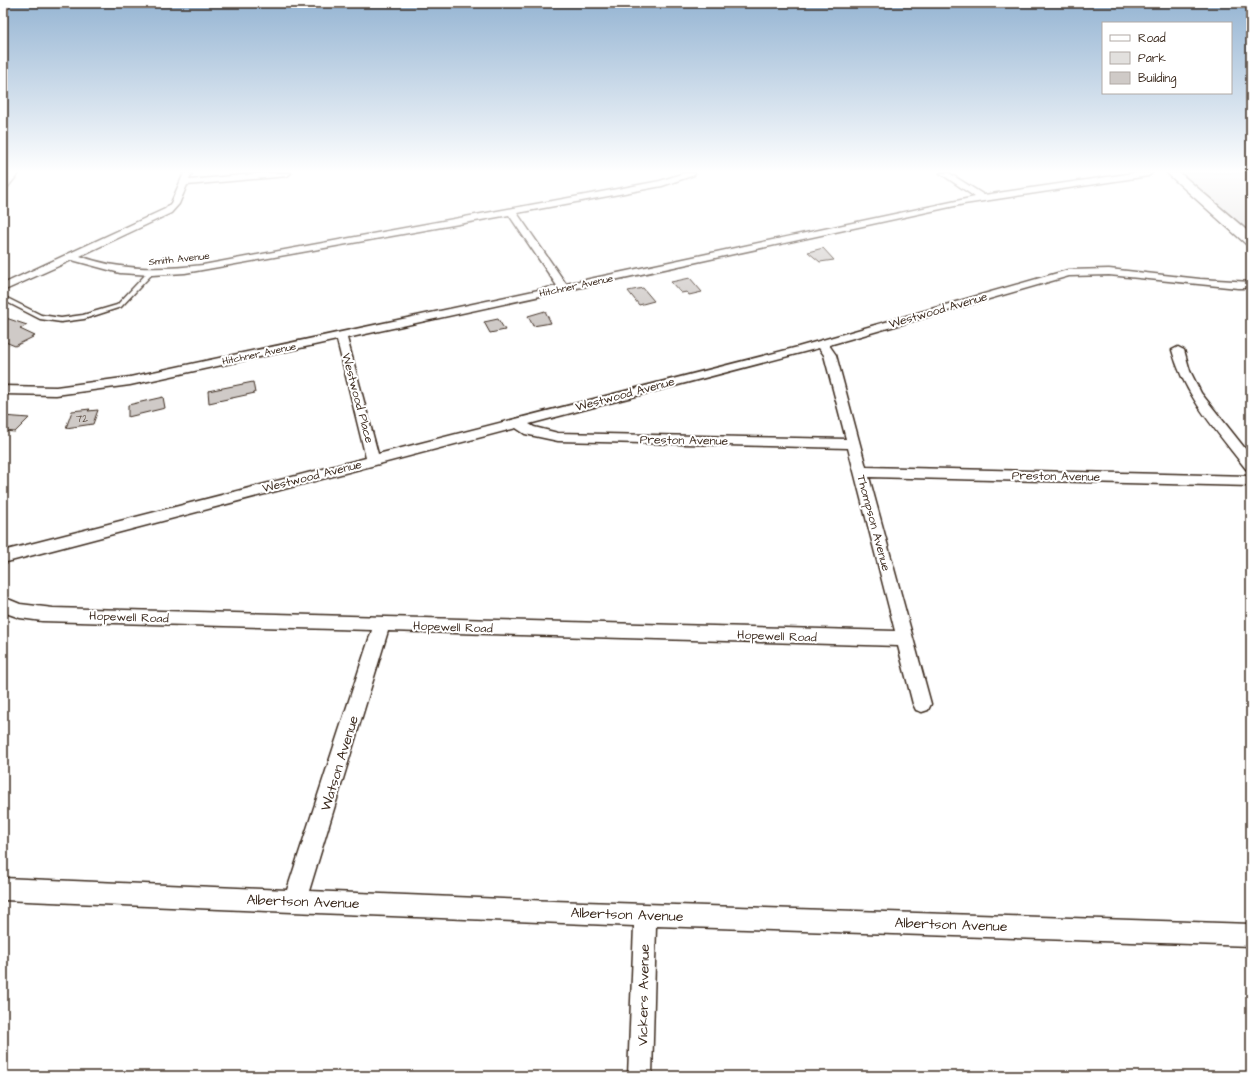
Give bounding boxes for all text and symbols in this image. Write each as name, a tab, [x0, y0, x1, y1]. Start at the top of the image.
legend	[1102, 22, 1232, 94]
text: Road	[1138, 30, 1166, 47]
text: Park	[1138, 50, 1166, 67]
text: Building	[1138, 70, 1176, 88]
street label: Smith Avenue	[148, 249, 211, 269]
street label: Hitchner Avenue	[538, 271, 615, 301]
street label: Westwood Avenue	[887, 288, 990, 333]
street label: Hitchner Avenue	[221, 339, 298, 369]
street label: Westwood Place	[337, 351, 378, 446]
street label: Westwood Avenue	[574, 373, 677, 416]
house number: 72	[76, 412, 88, 426]
street label: Preston Avenue	[640, 431, 729, 450]
street label: Westwood Avenue	[261, 456, 364, 497]
street label: Preston Avenue	[1012, 467, 1101, 486]
street label: Thompson Avenue	[853, 473, 895, 574]
street label: Hopewell Road	[89, 608, 169, 627]
street label: Hopewell Road	[413, 618, 493, 637]
street label: Hopewell Road	[737, 627, 817, 646]
street label: Watson Avenue	[316, 713, 364, 814]
street label: Albertson Avenue	[246, 890, 360, 914]
street label: Albertson Avenue	[570, 903, 684, 927]
street label: Albertson Avenue	[894, 913, 1008, 937]
street label: Vickers Avenue	[633, 944, 655, 1046]

